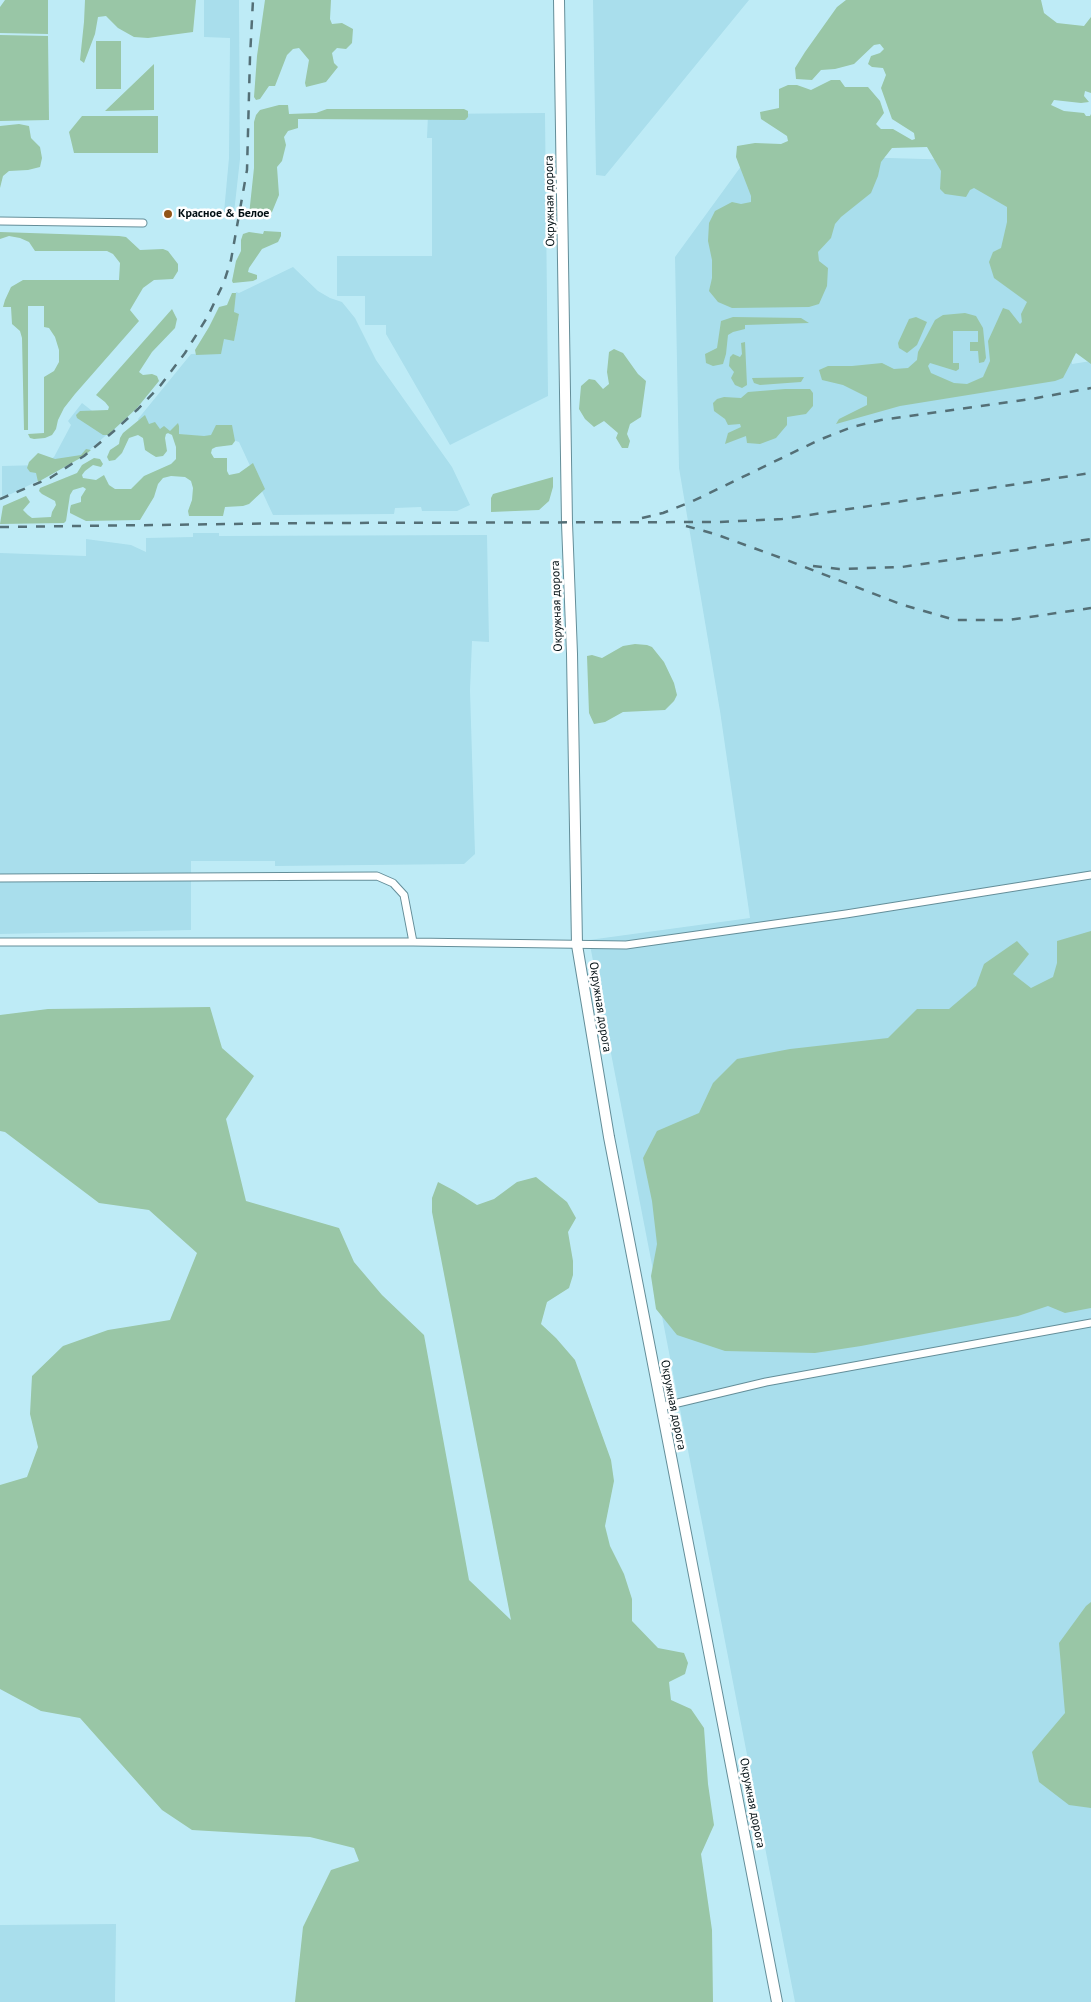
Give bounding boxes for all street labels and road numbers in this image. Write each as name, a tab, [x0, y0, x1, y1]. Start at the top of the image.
street label: Окружная дорога	[542, 155, 558, 247]
street label: Окружная дорога	[548, 560, 566, 652]
street label: Окружная дорога	[586, 961, 614, 1053]
street label: Окружная дорога	[657, 1359, 689, 1451]
street label: Окружная дорога	[736, 1757, 768, 1849]

